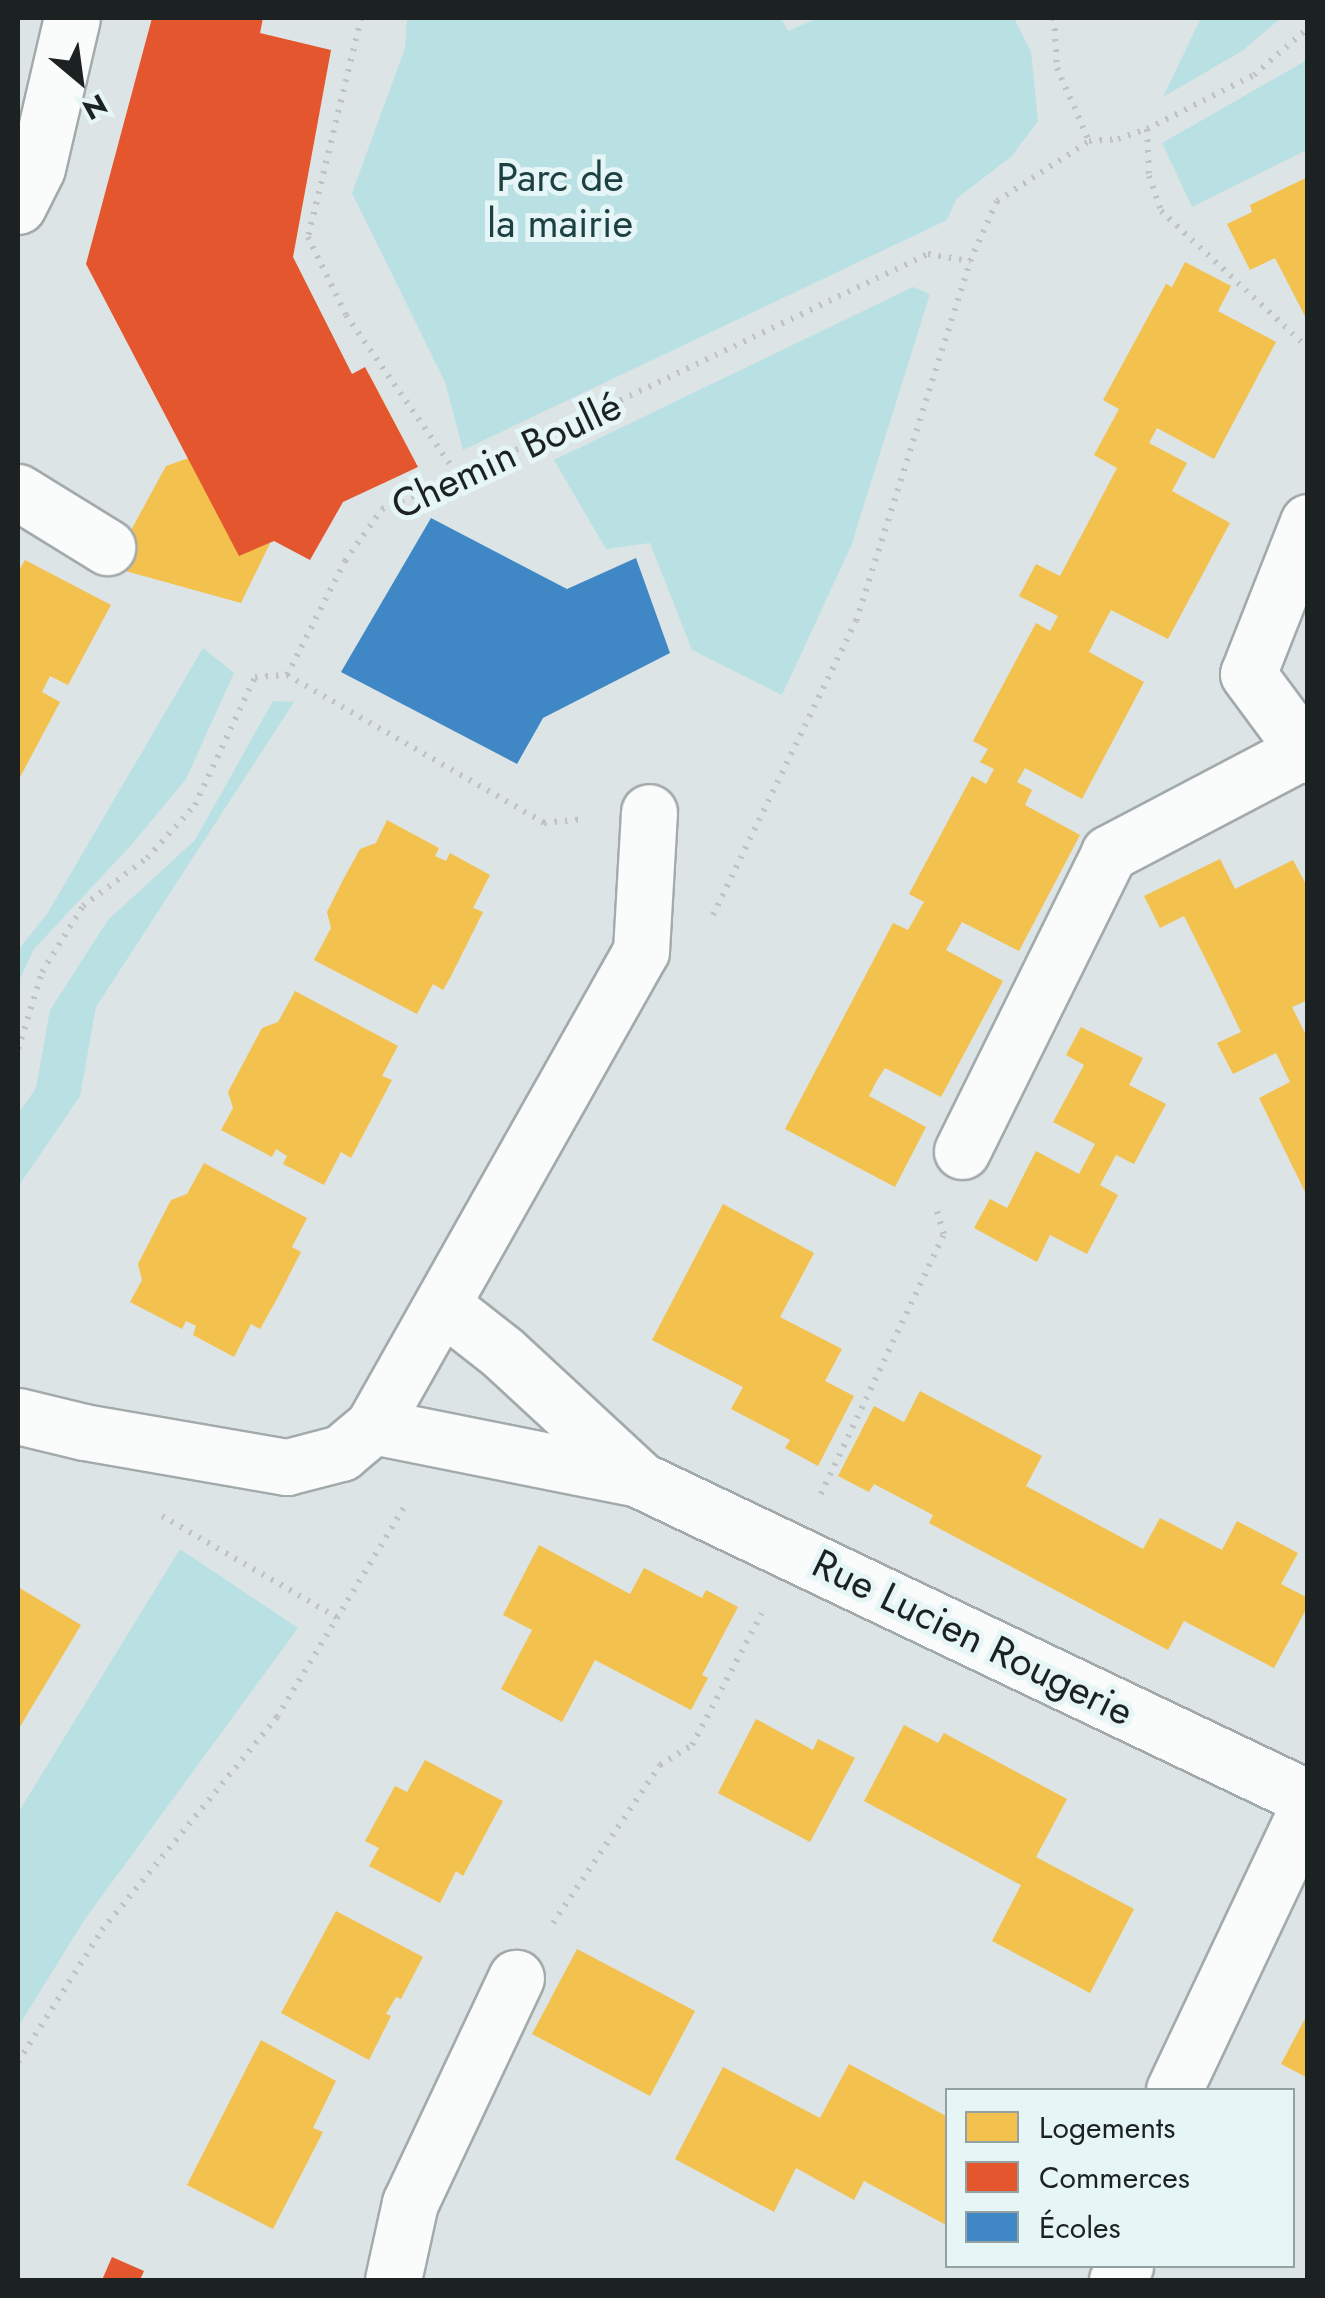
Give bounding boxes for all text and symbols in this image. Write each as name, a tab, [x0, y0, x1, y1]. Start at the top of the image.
north arrow	[30, 30, 130, 130]
text: N	[75, 83, 114, 130]
park label: Parc de la mairie	[487, 153, 633, 247]
street label: Chemin Boullé	[384, 381, 628, 529]
street label: Rue Lucien Rougerie	[805, 1539, 1141, 1735]
legend	[945, 2088, 1295, 2268]
text: Logements	[1039, 2106, 1175, 2149]
text: Commerces	[1039, 2156, 1190, 2199]
text: Écoles	[1039, 2206, 1121, 2249]

